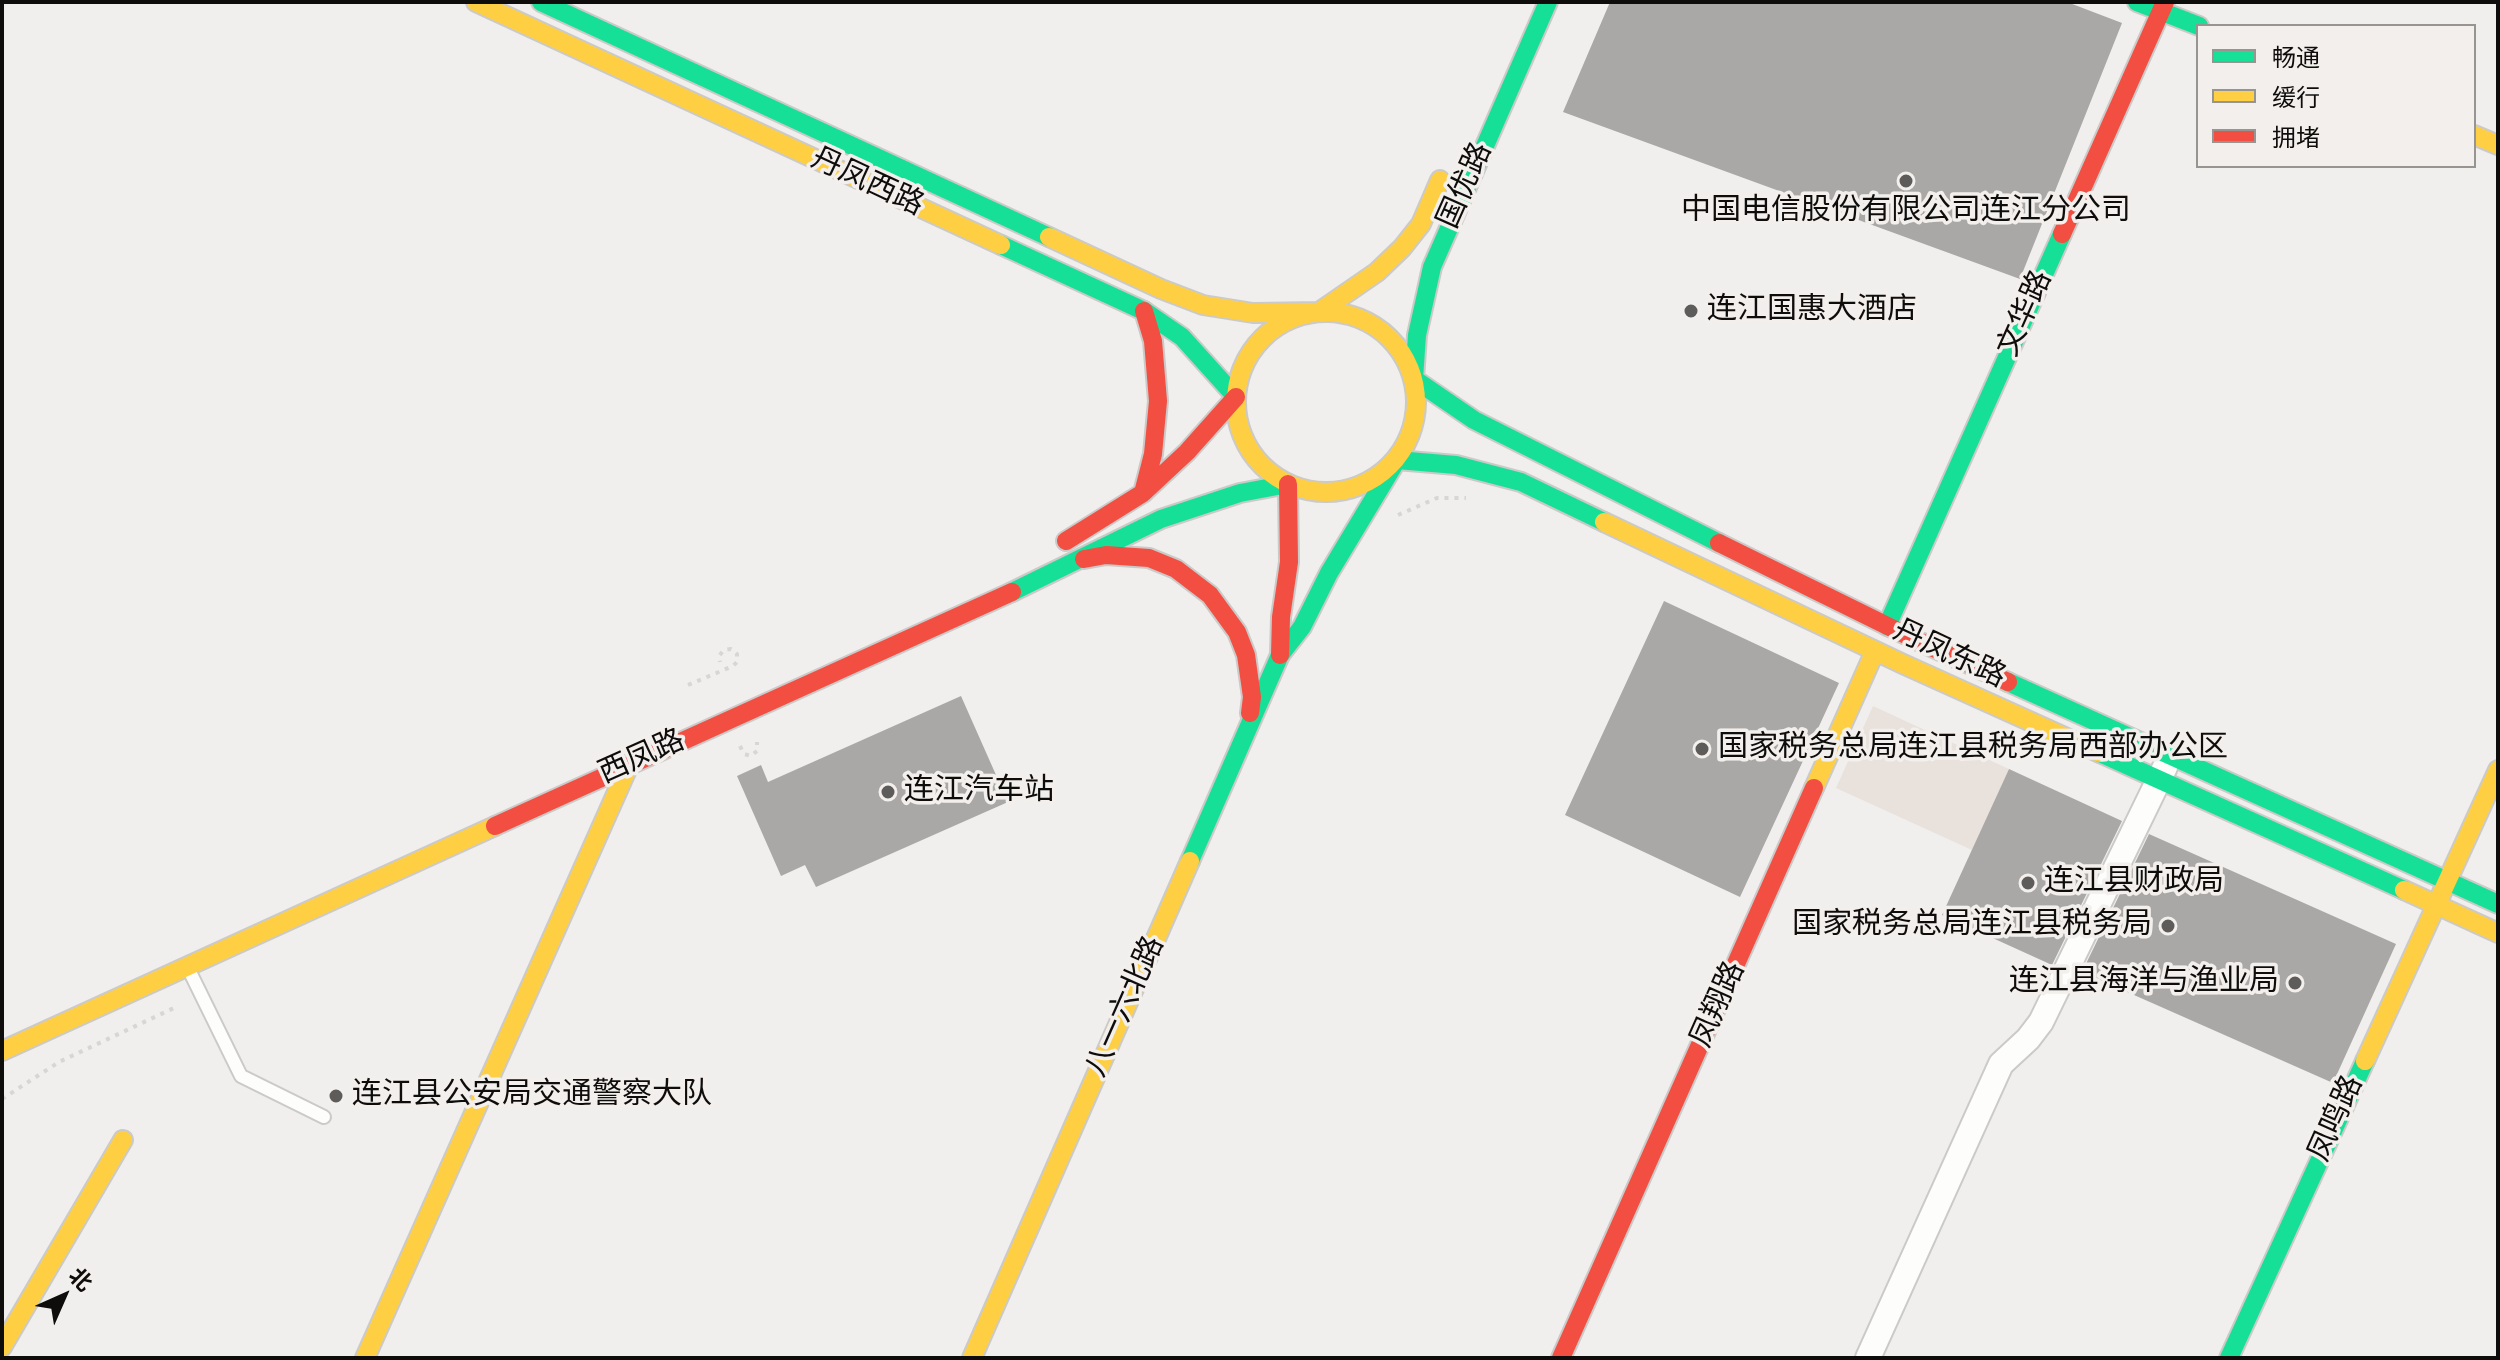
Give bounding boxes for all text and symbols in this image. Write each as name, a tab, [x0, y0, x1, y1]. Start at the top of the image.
legend	[2196, 24, 2476, 168]
text: 畅通	[2272, 39, 2320, 75]
text: 缓行	[2272, 79, 2320, 115]
text: 拥堵	[2272, 119, 2320, 155]
street label: 国优路	[1431, 138, 1501, 234]
street label: 丹凤西路	[805, 141, 929, 225]
marker: 中国电信股份有限公司连江分公司	[1897, 172, 1915, 190]
place label: 中国电信股份有限公司连江分公司	[1681, 194, 2131, 230]
street label: 文华路	[1991, 266, 2061, 362]
place label: 连江国惠大酒店	[1707, 293, 1917, 329]
marker: 连江国惠大酒店	[1682, 302, 1700, 320]
street label: 丹凤东路	[1887, 613, 2011, 697]
street label: 西凤路	[594, 723, 690, 793]
place label: 国家税务总局连江县税务局西部办公区	[1718, 731, 2228, 767]
marker: 国家税务总局连江县税务局西部办公区	[1693, 740, 1711, 758]
place label: 连江汽车站	[904, 774, 1054, 810]
marker: 连江汽车站	[879, 783, 897, 801]
place label: 连江县财政局	[2044, 865, 2224, 901]
marker: 连江县财政局	[2019, 874, 2037, 892]
place label: 国家税务总局连江县税务局	[1792, 908, 2152, 944]
marker: 国家税务总局连江县税务局	[2159, 917, 2177, 935]
street label: 八一六北路	[1079, 931, 1173, 1083]
street label: 凤翔路	[1684, 957, 1754, 1053]
place label: 连江县海洋与渔业局	[2009, 965, 2279, 1001]
marker: 连江县海洋与渔业局	[2286, 974, 2304, 992]
street label: 凤鸣路	[2302, 1071, 2372, 1167]
place label: 连江县公安局交通警察大队	[352, 1078, 712, 1114]
marker: 连江县公安局交通警察大队	[327, 1087, 345, 1105]
north arrow	[24, 1256, 104, 1336]
text: 北	[61, 1259, 101, 1299]

